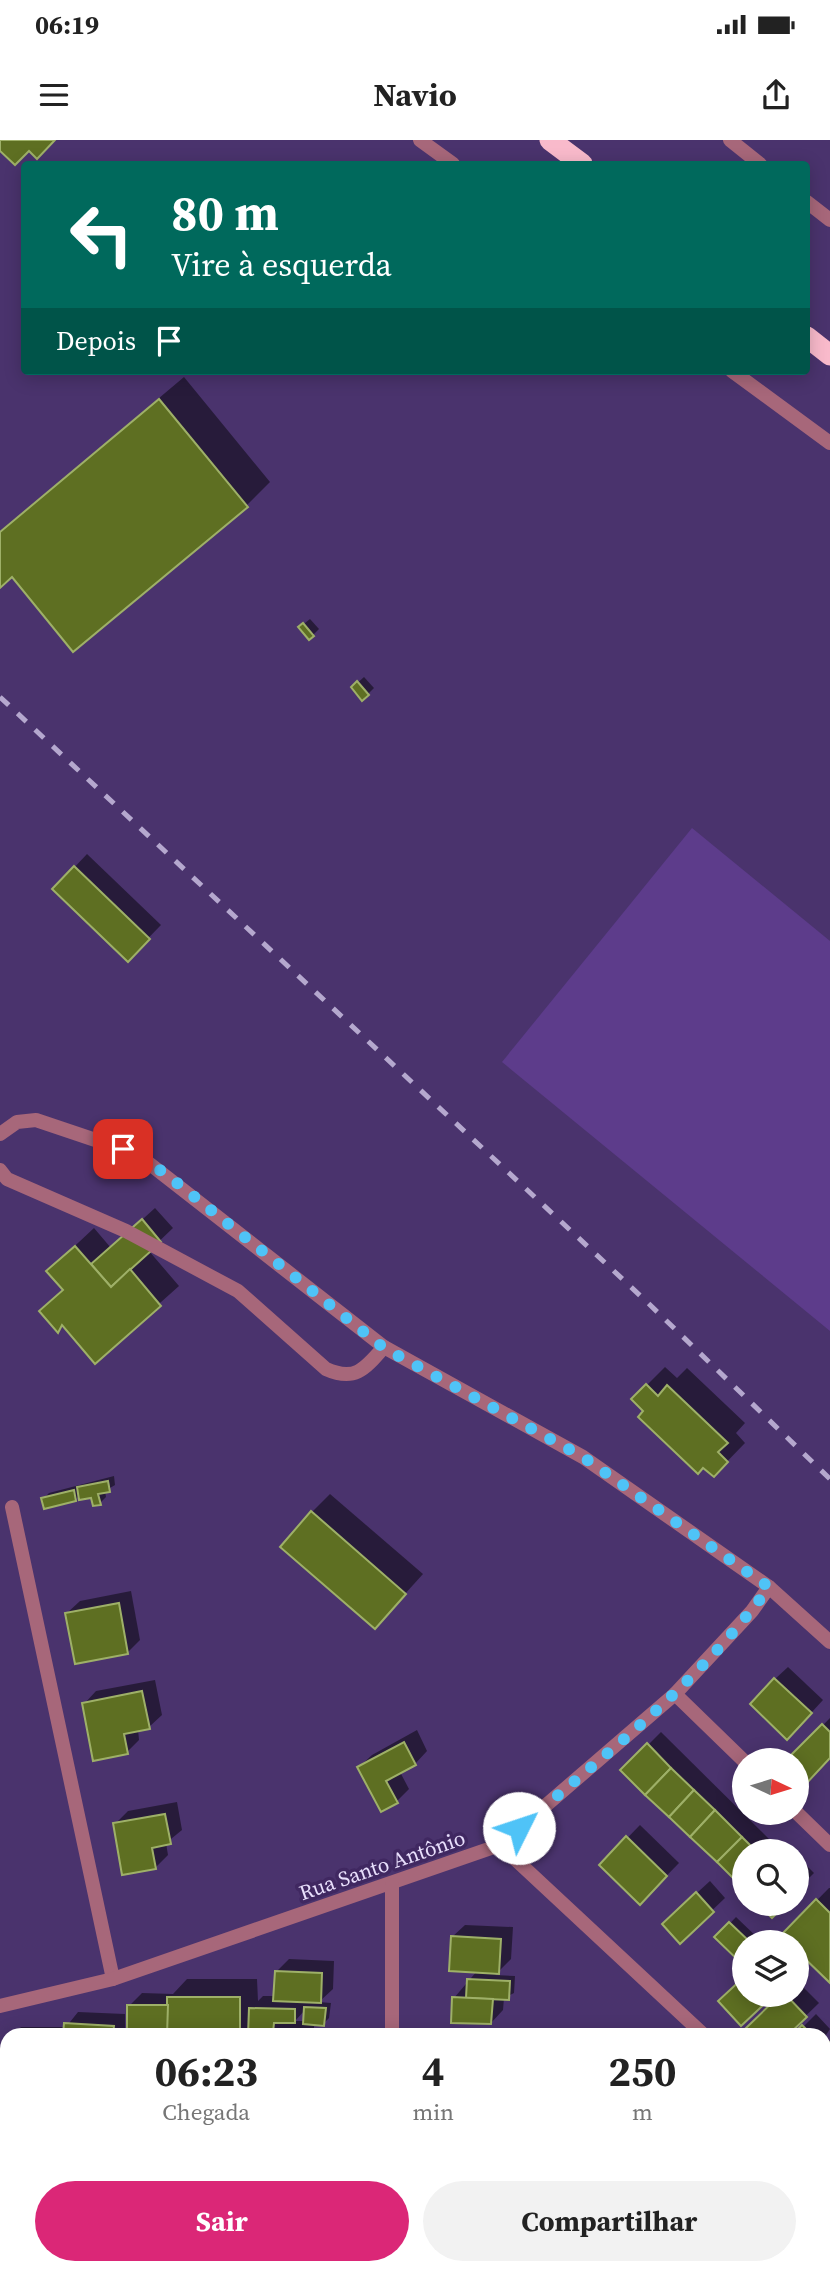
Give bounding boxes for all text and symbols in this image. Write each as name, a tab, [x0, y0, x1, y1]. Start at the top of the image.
text: 06:19	[35, 7, 99, 43]
text: Navio	[373, 73, 457, 117]
icon: menu	[35, 76, 73, 114]
icon: share	[757, 76, 795, 114]
text: 80 m	[171, 179, 279, 246]
icon: left	[56, 189, 147, 280]
text: Vire à esquerda	[171, 243, 392, 287]
icon: arrive	[150, 322, 188, 360]
text: Depois	[56, 323, 136, 359]
pin	[93, 1119, 153, 1179]
icon: arrive	[104, 1130, 142, 1168]
north arrow	[732, 1748, 808, 1825]
map controls	[732, 1748, 809, 2007]
position arrow	[482, 1791, 556, 1865]
street label: Rua Santo Antônio	[295, 1823, 469, 1907]
button: search	[732, 1839, 809, 1916]
button: layers	[732, 1930, 809, 2007]
text: 06:23	[154, 2042, 258, 2100]
text: 4	[422, 2042, 445, 2100]
text: 250	[608, 2042, 677, 2100]
text: Chegada	[162, 2096, 250, 2128]
text: min	[412, 2096, 454, 2128]
text: m	[632, 2096, 653, 2128]
button: Sair	[35, 2181, 409, 2261]
button: Compartilhar	[423, 2181, 796, 2261]

